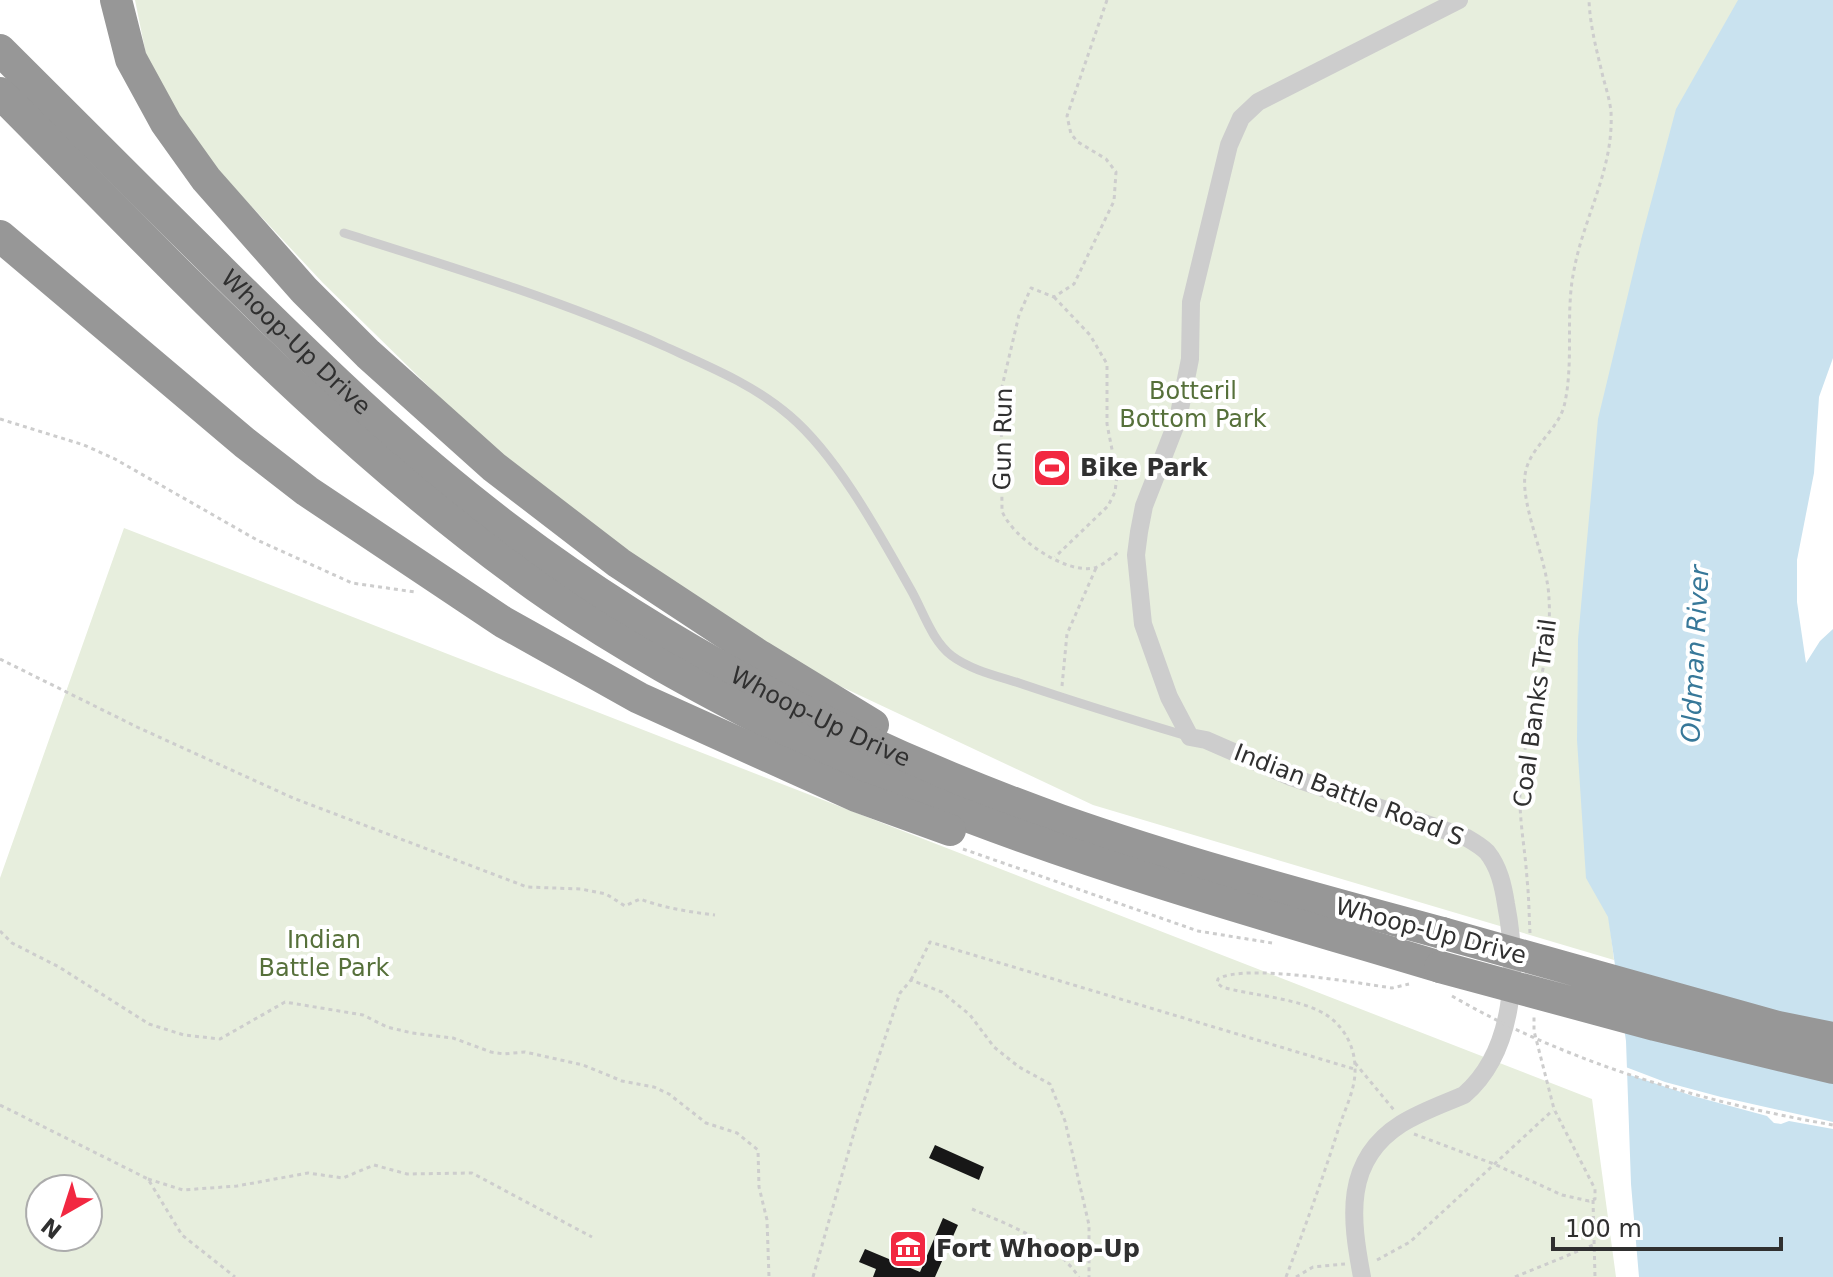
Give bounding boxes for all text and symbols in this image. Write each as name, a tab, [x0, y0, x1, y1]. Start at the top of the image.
street label: Whoop-Up Drive	[215, 264, 376, 421]
park label: Botteril Bottom Park	[1119, 377, 1267, 433]
street label: Gun Run	[988, 387, 1018, 491]
sports icon: Bike Park	[1031, 447, 1073, 489]
place label: Bike Park	[1080, 454, 1208, 482]
water label: Oldman River	[1675, 562, 1715, 743]
street label: Coal Banks Trail	[1508, 617, 1562, 809]
street label: Whoop-Up Drive	[726, 661, 915, 773]
street label: Indian Battle Road S	[1230, 738, 1468, 852]
street label: Whoop-Up Drive	[1332, 892, 1530, 970]
park label: Indian Battle Park	[259, 926, 390, 982]
north arrow	[24, 1173, 104, 1253]
scale bar	[1553, 1201, 1781, 1251]
text: N	[37, 1213, 67, 1244]
text: 100 m	[1565, 1215, 1642, 1243]
museum icon: Fort Whoop-Up	[887, 1228, 929, 1270]
place label: Fort Whoop-Up	[936, 1235, 1140, 1263]

